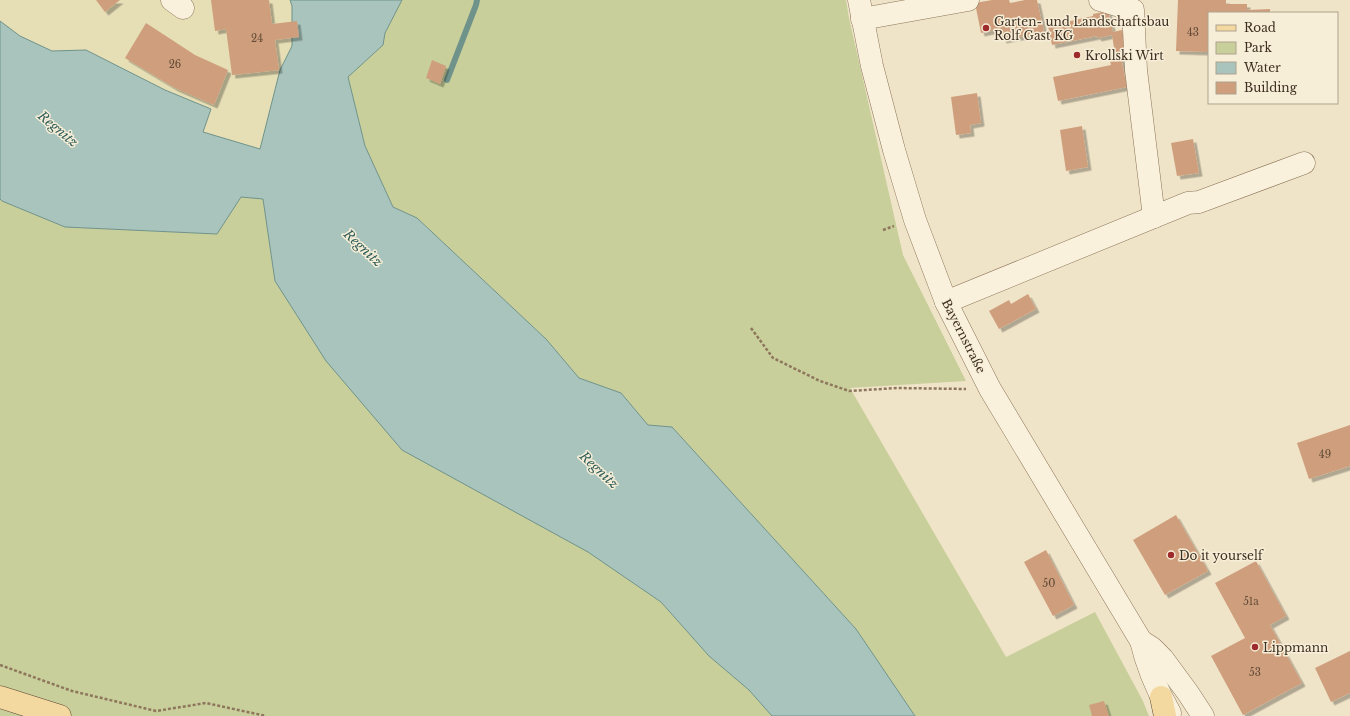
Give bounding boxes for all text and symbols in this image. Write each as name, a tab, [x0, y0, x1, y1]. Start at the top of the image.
legend	[1208, 12, 1338, 104]
place label: Garten- und Landschaftsbau Rolf Gast KG	[994, 14, 1169, 43]
text: Road	[1244, 20, 1276, 35]
marker: Garten- und Landschaftsbau Rolf Gast KG	[981, 23, 991, 33]
house number: 43	[1187, 26, 1199, 39]
house number: 24	[251, 32, 263, 45]
text: Park	[1244, 40, 1272, 55]
place label: Krollski Wirt	[1085, 48, 1164, 63]
marker: Krollski Wirt	[1072, 50, 1082, 60]
house number: 26	[169, 58, 181, 71]
text: Water	[1243, 60, 1281, 75]
text: Building	[1244, 80, 1298, 95]
water label: Regnitz	[34, 107, 82, 151]
water label: Regnitz	[339, 225, 386, 270]
street label: Bayernstraße	[939, 296, 989, 376]
water label: Regnitz	[575, 447, 622, 492]
house number: 49	[1319, 448, 1331, 461]
place label: Do it yourself	[1179, 548, 1265, 563]
marker: Do it yourself	[1166, 550, 1176, 560]
house number: 50	[1043, 577, 1055, 590]
house number: 51a	[1243, 595, 1259, 608]
place label: Lippmann	[1263, 640, 1328, 655]
marker: Lippmann	[1250, 642, 1260, 652]
house number: 53	[1249, 666, 1261, 679]

